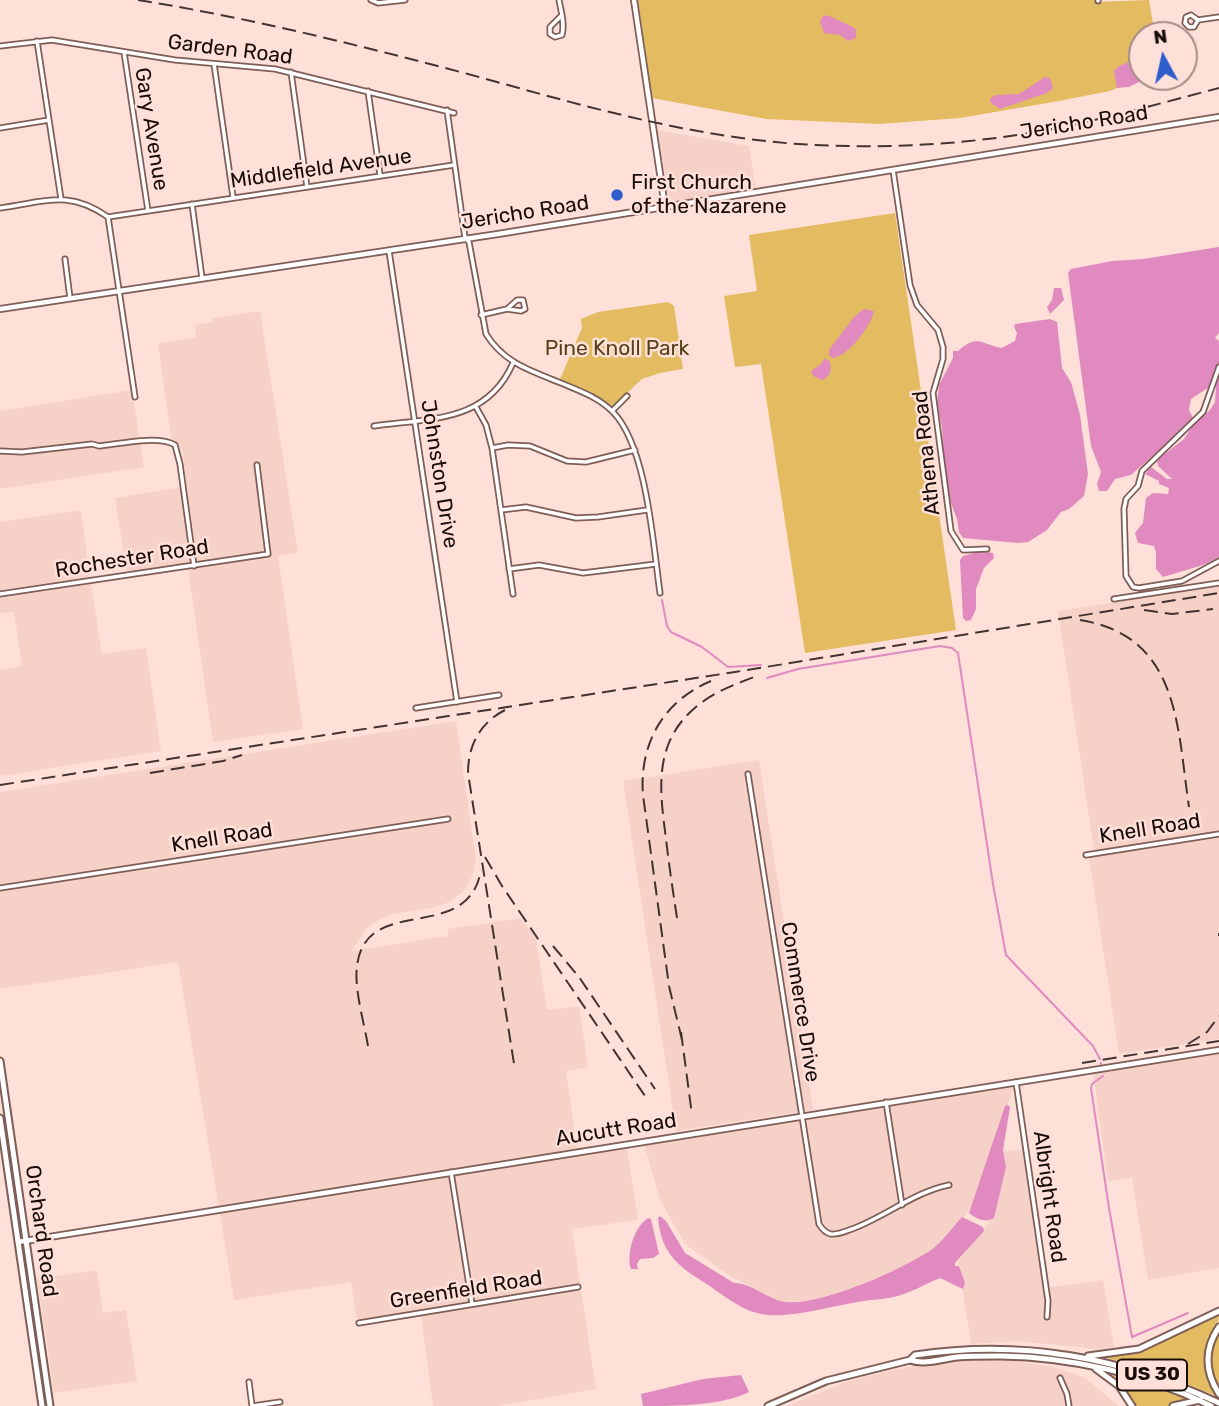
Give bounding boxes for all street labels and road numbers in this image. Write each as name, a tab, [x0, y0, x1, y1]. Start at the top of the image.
street label: Garden Road	[166, 30, 294, 70]
street label: Gary Avenue	[129, 66, 173, 192]
street label: Jericho Road	[1018, 100, 1150, 146]
street label: Middlefield Avenue	[229, 144, 413, 194]
street label: Jericho Road	[459, 190, 591, 236]
street label: Athena Road	[908, 389, 946, 517]
street label: Johnston Drive	[415, 398, 463, 550]
street label: Rochester Road	[53, 534, 211, 584]
street label: Knell Road	[1098, 809, 1202, 849]
street label: Knell Road	[170, 818, 274, 858]
street label: Commerce Drive	[775, 920, 825, 1084]
street label: Aucutt Road	[554, 1108, 678, 1152]
street label: Albright Road	[1027, 1129, 1071, 1265]
street label: Orchard Road	[19, 1163, 63, 1299]
street label: Greenfield Road	[388, 1266, 544, 1314]
road number: US 30	[1117, 1359, 1187, 1390]

